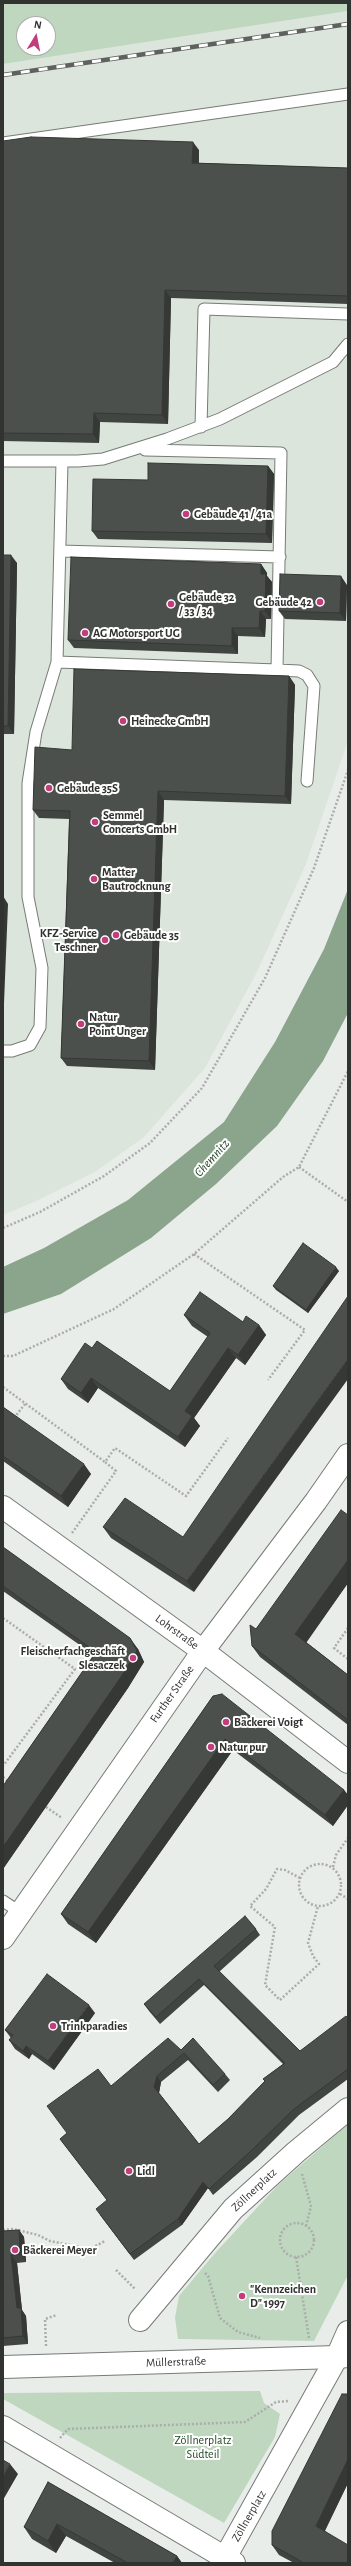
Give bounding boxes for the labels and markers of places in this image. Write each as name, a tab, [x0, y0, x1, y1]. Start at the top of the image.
place label: Gebäude 41 / 41a	[194, 507, 272, 521]
marker: Gebäude 41 / 41a	[181, 509, 191, 519]
place label: Gebäude 32 / 33 / 34	[179, 590, 235, 618]
place label: Gebäude 42	[256, 595, 312, 609]
marker: Gebäude 42	[315, 597, 325, 607]
marker: Gebäude 32 / 33 / 34	[166, 599, 176, 609]
place label: AG Motorsport UG	[93, 626, 180, 640]
marker: AG Motorsport UG	[80, 628, 90, 638]
place label: Heinecke GmbH	[131, 714, 209, 728]
marker: Heinecke GmbH	[118, 716, 128, 726]
place label: Gebäude 35S	[57, 781, 118, 795]
marker: Gebäude 35S	[44, 783, 54, 793]
place label: Semmel Concerts GmbH	[103, 808, 177, 836]
marker: Semmel Concerts GmbH	[90, 817, 100, 827]
place label: Matter Bautrocknung	[102, 865, 171, 893]
marker: Matter Bautrocknung	[89, 874, 99, 884]
place label: KFZ-Service Teschner	[40, 926, 97, 954]
place label: Gebäude 35	[124, 928, 179, 942]
marker: Gebäude 35	[111, 930, 121, 940]
marker: KFZ-Service Teschner	[100, 935, 110, 945]
place label: Natur Point Unger	[89, 1010, 146, 1038]
marker: Natur Point Unger	[76, 1019, 86, 1029]
place label: Fleischerfachgeschäft Slesaczek	[21, 1644, 125, 1672]
marker: Fleischerfachgeschäft Slesaczek	[128, 1653, 138, 1663]
place label: Bäckerei Voigt	[234, 1715, 303, 1729]
marker: Bäckerei Voigt	[221, 1717, 231, 1727]
place label: Natur pur	[219, 1740, 266, 1754]
marker: Natur pur	[206, 1742, 216, 1752]
place label: Trinkparadies	[61, 2019, 127, 2033]
marker: Trinkparadies	[48, 2021, 58, 2031]
place label: Lidl	[137, 2164, 155, 2178]
marker: Lidl	[124, 2166, 134, 2176]
place label: Bäckerei Meyer	[23, 2243, 97, 2257]
marker: Bäckerei Meyer	[10, 2245, 20, 2255]
place label: "Kennzeichen D" 1997	[250, 2282, 316, 2310]
marker: "Kennzeichen D" 1997	[237, 2291, 247, 2301]

